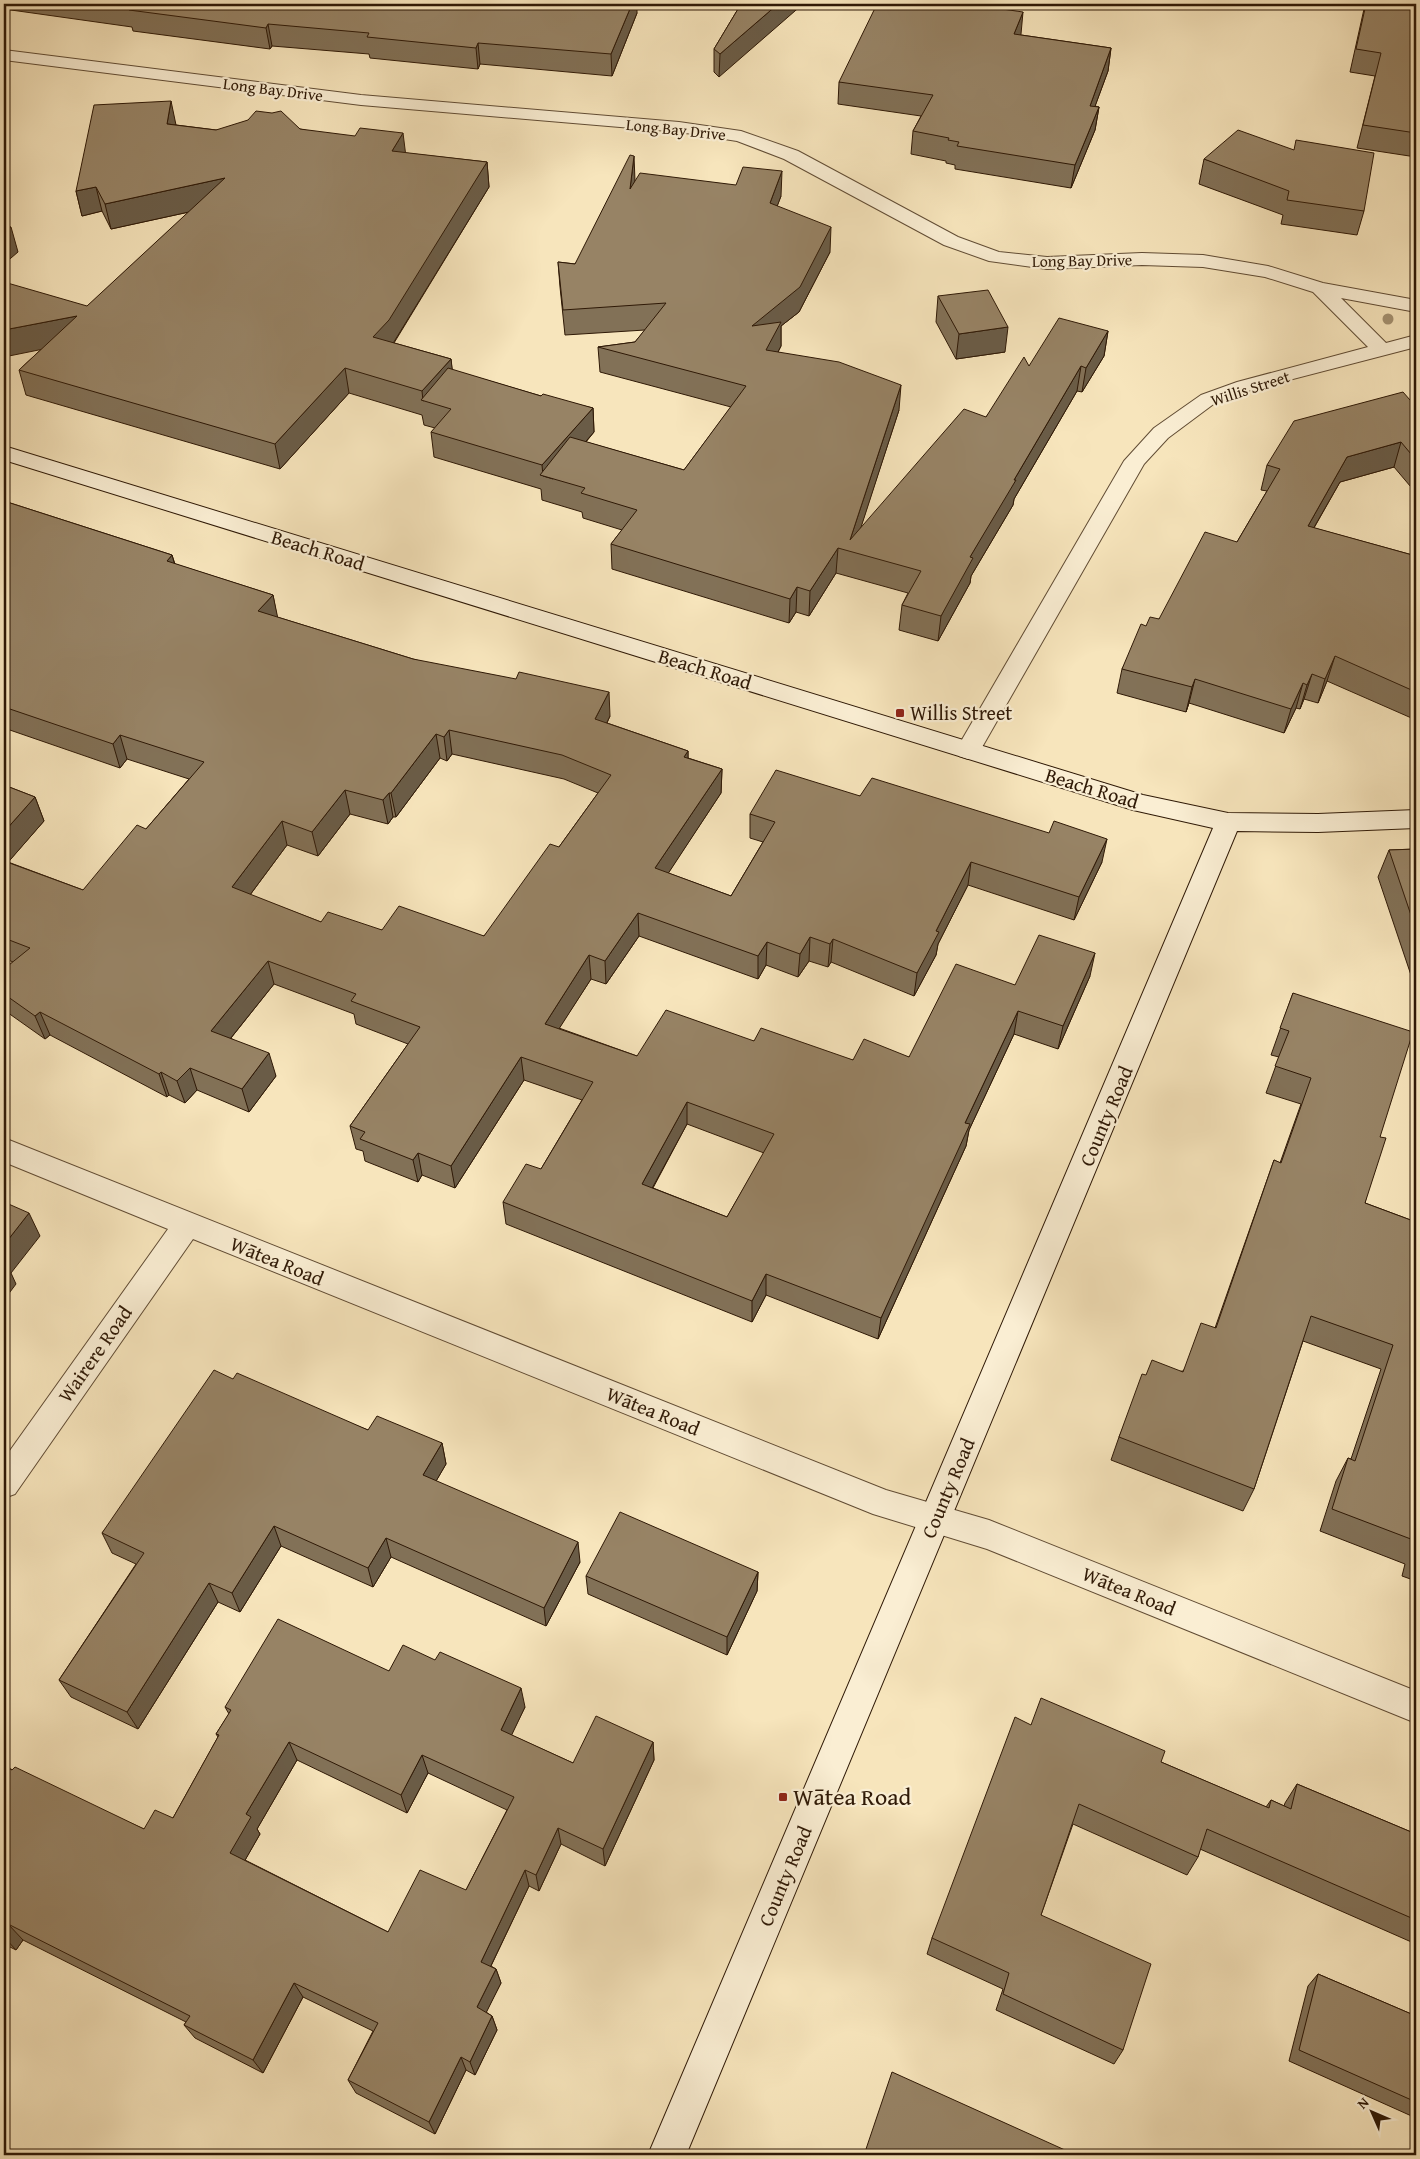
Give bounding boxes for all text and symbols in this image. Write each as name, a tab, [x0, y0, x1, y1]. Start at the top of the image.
street label: Long Bay Drive	[222, 71, 324, 107]
street label: Long Bay Drive	[625, 112, 727, 146]
street label: Long Bay Drive	[1032, 247, 1132, 273]
street label: Willis Street	[1207, 364, 1293, 412]
street label: Beach Road	[268, 522, 369, 578]
street label: Beach Road	[655, 641, 756, 697]
place label: Willis Street	[910, 698, 1012, 727]
marker: Willis Street	[894, 707, 906, 719]
street label: Beach Road	[1042, 760, 1143, 816]
street label: County Road	[1071, 1061, 1140, 1170]
street label: Wātea Road	[226, 1229, 329, 1293]
street label: Wairere Road	[51, 1299, 139, 1408]
street label: Wātea Road	[602, 1379, 705, 1443]
street label: County Road	[913, 1433, 982, 1542]
street label: Wātea Road	[1078, 1559, 1181, 1623]
place label: Wātea Road	[793, 1779, 912, 1814]
marker: Wātea Road	[777, 1791, 789, 1803]
street label: County Road	[750, 1821, 819, 1930]
north arrow	[1348, 2086, 1398, 2136]
text: N	[1352, 2092, 1374, 2113]

